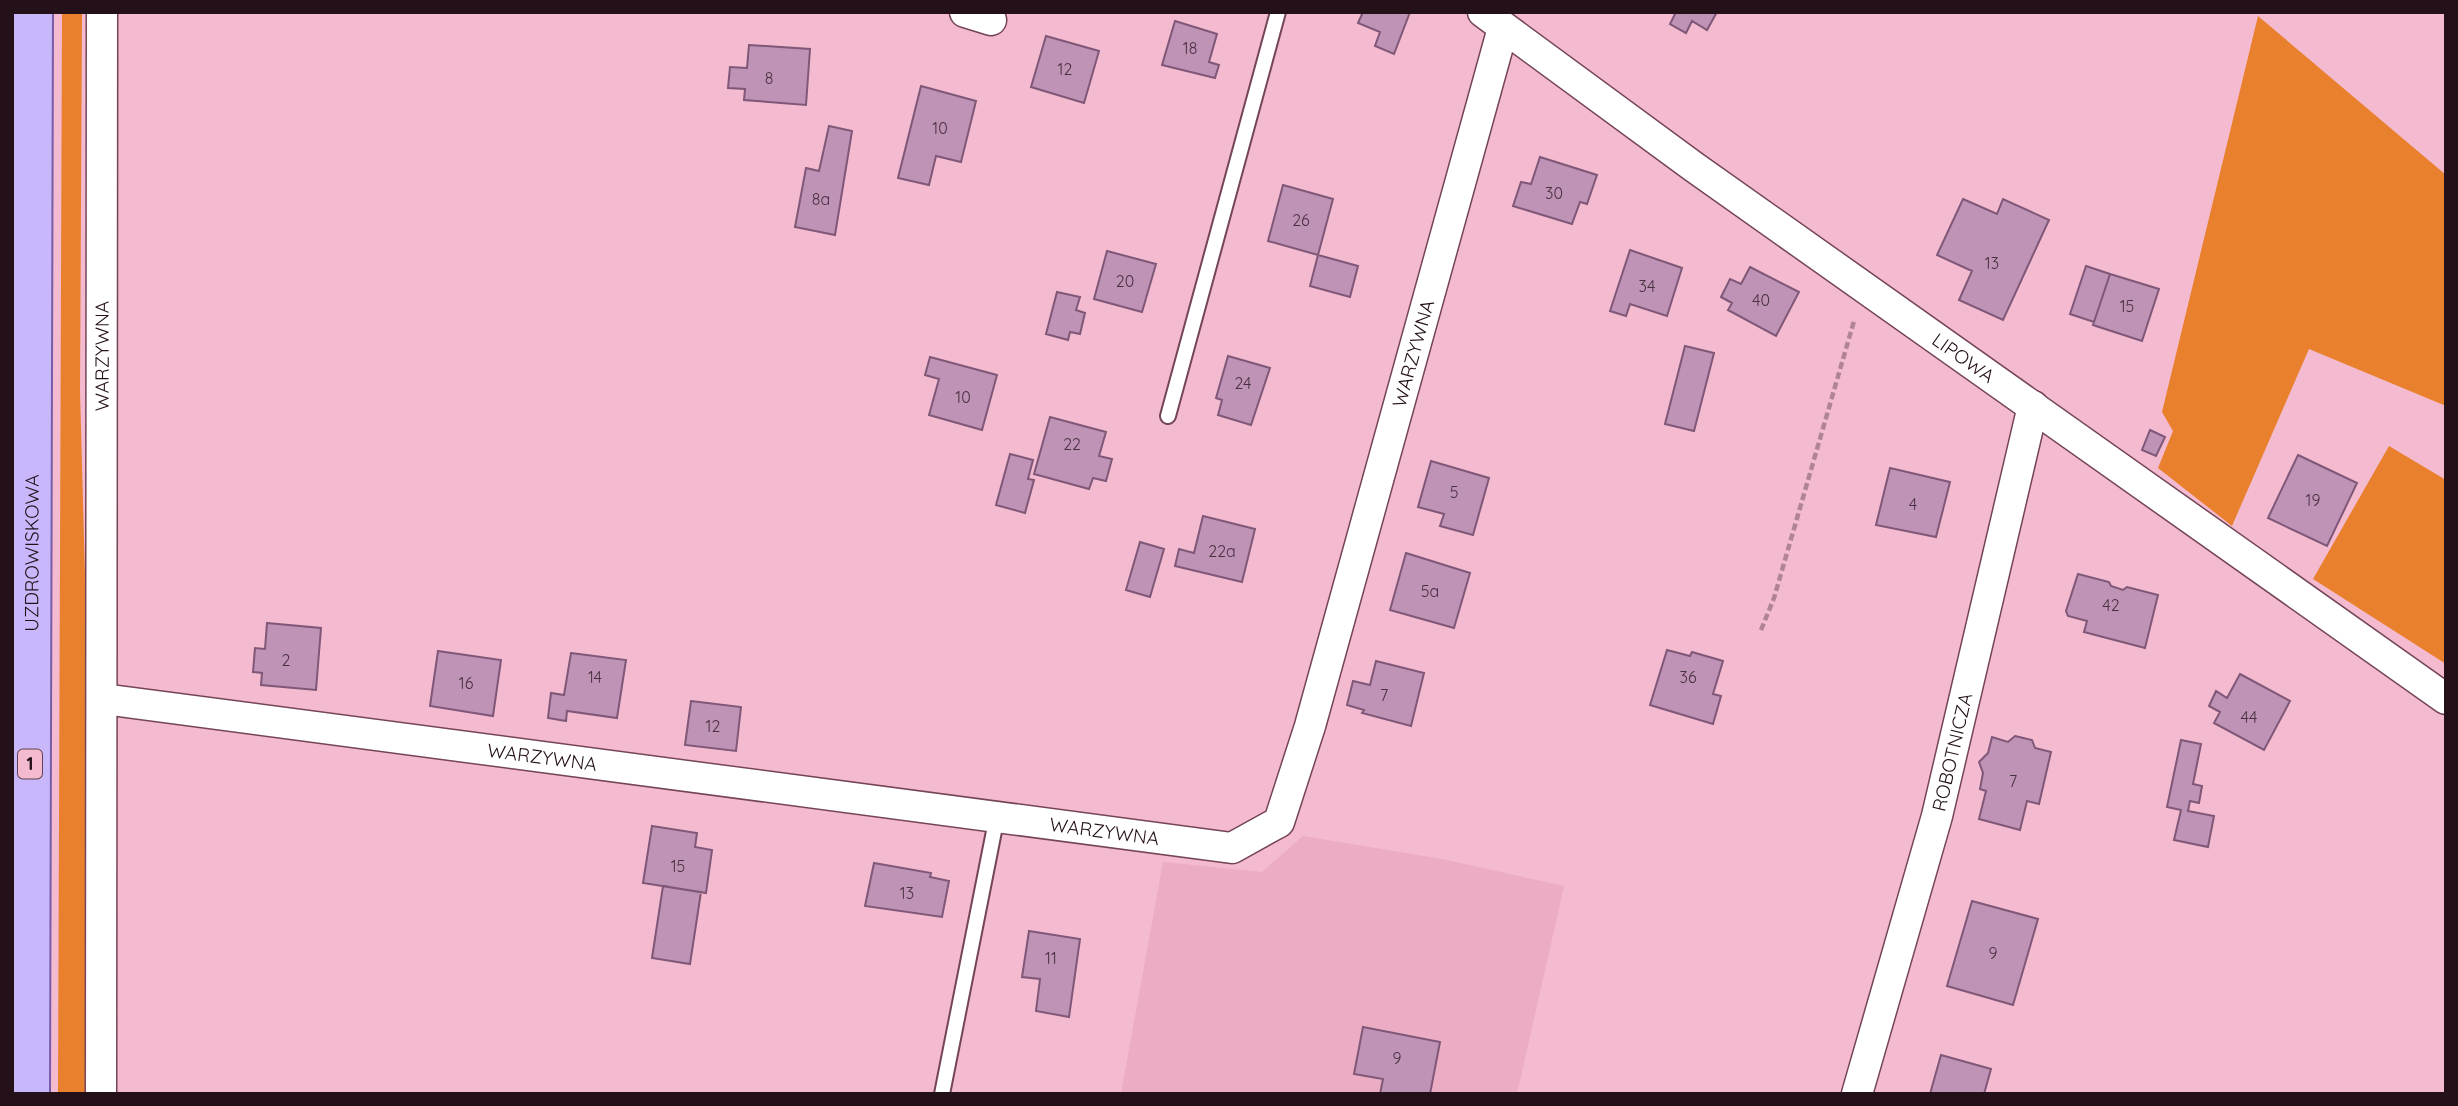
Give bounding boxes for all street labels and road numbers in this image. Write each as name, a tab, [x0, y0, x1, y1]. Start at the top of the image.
street label: WARZYWNA	[1387, 297, 1439, 410]
street label: WARZYWNA	[90, 301, 114, 411]
street label: LIPOWA	[1928, 327, 1999, 388]
street label: UZDROWISKOWA	[19, 474, 44, 632]
street label: ROBOTNICZA	[1927, 690, 1977, 814]
street label: WARZYWNA	[486, 738, 598, 776]
road number: 1	[18, 750, 42, 778]
street label: WARZYWNA	[1048, 812, 1161, 850]

